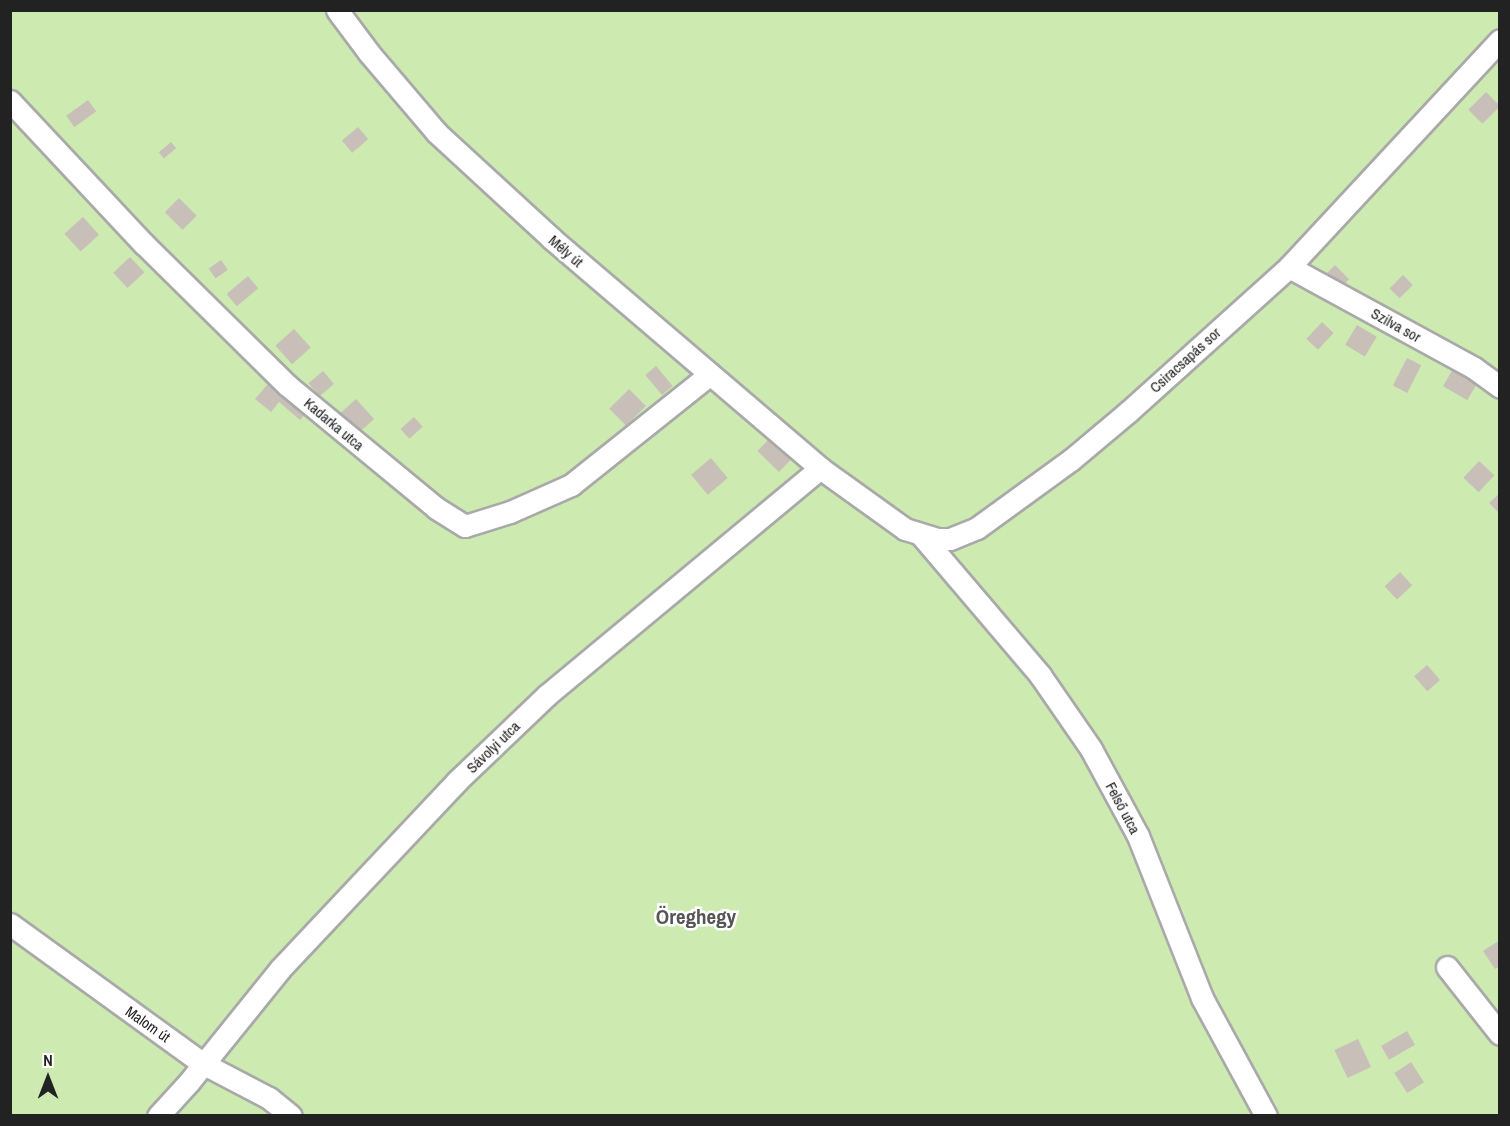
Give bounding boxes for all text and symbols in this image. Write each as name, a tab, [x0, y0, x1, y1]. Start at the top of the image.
street label: Mély út	[545, 231, 587, 271]
street label: Szilva sor	[1368, 304, 1424, 346]
street label: Csiracsapás sor	[1146, 324, 1224, 396]
street label: Kadarka utca	[300, 394, 368, 454]
street label: Sávolyi utca	[463, 717, 523, 777]
street label: Felső utca	[1102, 779, 1144, 837]
district label: Öreghegy	[656, 904, 736, 930]
street label: Malom út	[122, 1002, 174, 1046]
north arrow	[18, 1048, 78, 1108]
text: N	[43, 1049, 53, 1071]

